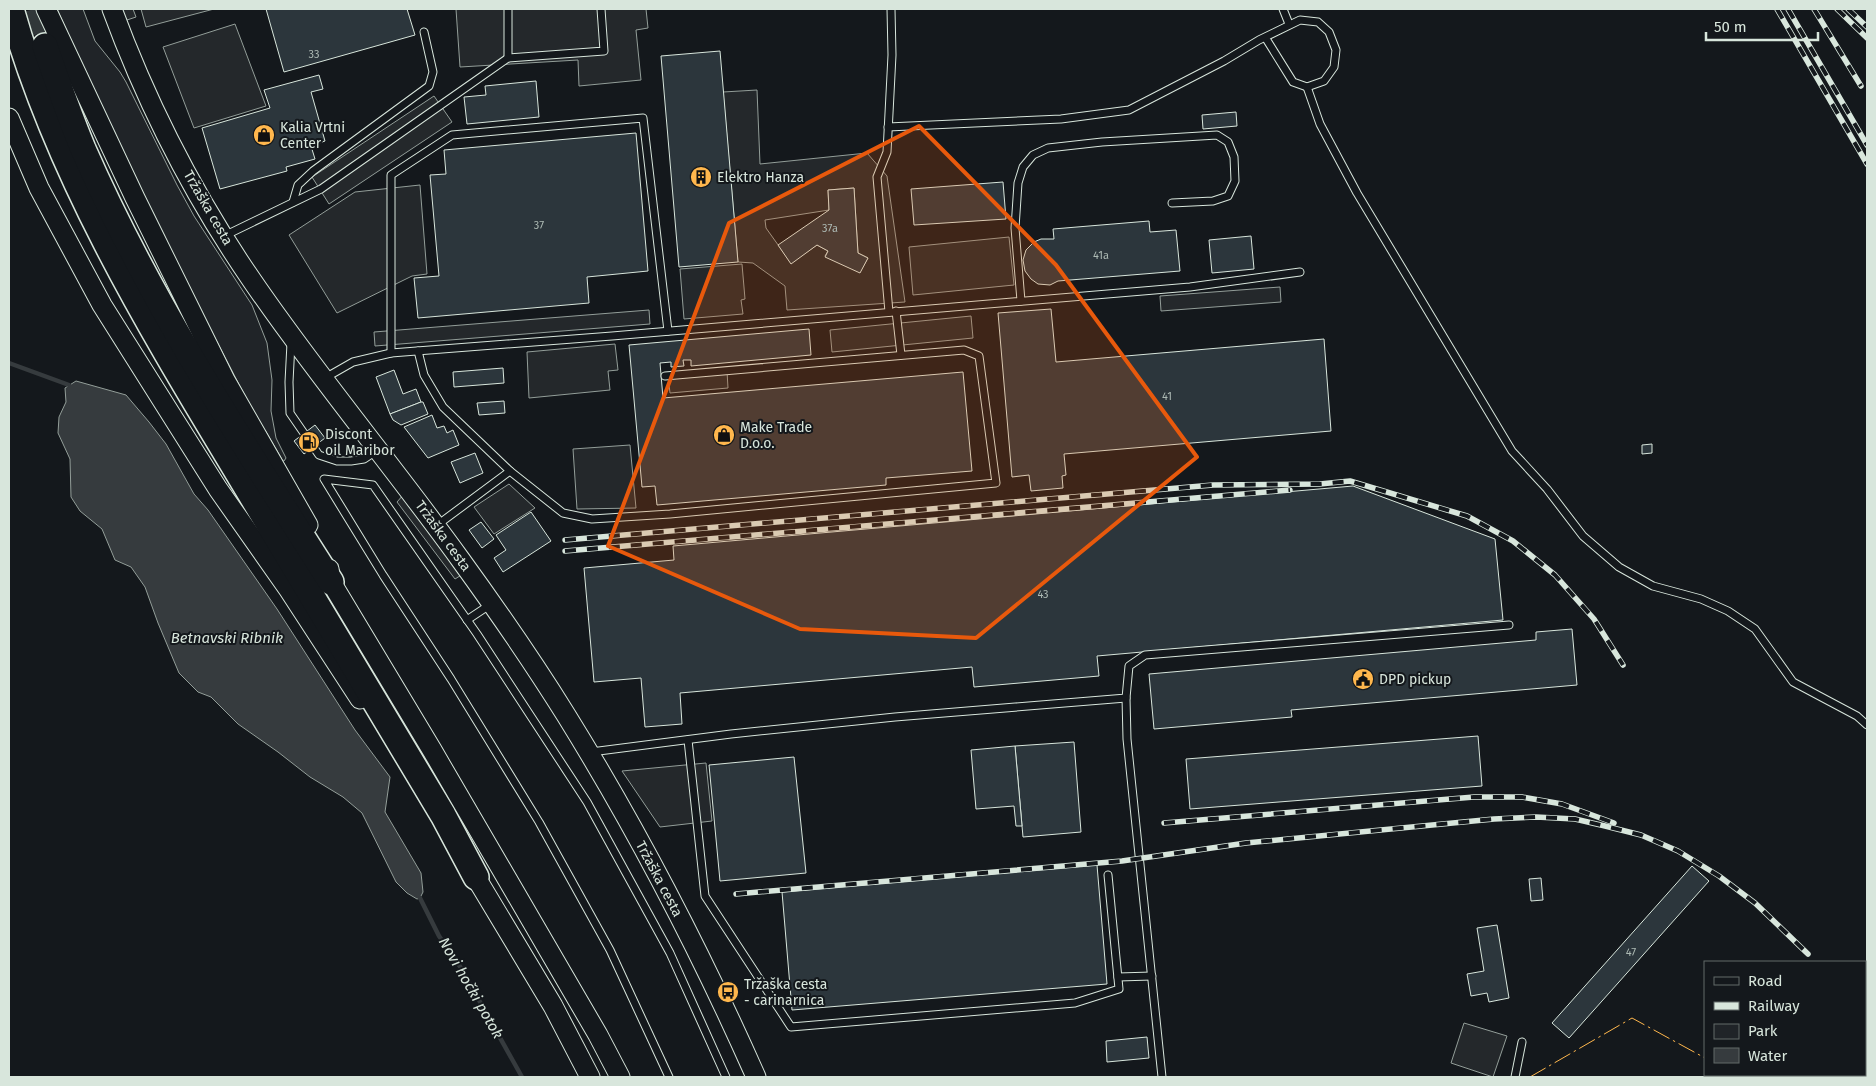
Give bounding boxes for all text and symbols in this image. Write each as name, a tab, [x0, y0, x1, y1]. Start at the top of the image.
scale bar	[1706, 10, 1818, 42]
text: 50 m	[1714, 18, 1747, 36]
house number: 33	[309, 48, 319, 61]
place label: Kalia Vrtni Center	[280, 119, 345, 152]
shop icon: Kalia Vrtni Center	[252, 123, 276, 147]
building icon: Elektro Hanza	[689, 165, 713, 189]
street label: Tržaška cesta	[180, 168, 236, 248]
place label: Elektro Hanza	[717, 169, 804, 186]
house number: 37	[534, 219, 544, 232]
house number: 37a	[822, 222, 838, 235]
house number: 41a	[1093, 249, 1109, 262]
house number: 41	[1162, 390, 1172, 403]
place label: Make Trade D.o.o.	[740, 419, 812, 452]
shop icon: Make Trade D.o.o.	[712, 423, 736, 447]
place label: Discont oil Maribor	[325, 426, 395, 459]
fuel station icon: Discont oil Maribor	[297, 430, 321, 454]
street label: Tržaška cesta	[412, 497, 474, 575]
house number: 43	[1037, 588, 1049, 601]
water label: Betnavski Ribnik	[171, 629, 283, 647]
public building icon: DPD pickup	[1351, 667, 1375, 691]
place label: DPD pickup	[1379, 671, 1451, 688]
street label: Tržaška cesta	[632, 838, 686, 920]
water label: Novi hočki potok	[435, 934, 507, 1042]
house number: 47	[1626, 946, 1636, 959]
legend	[1704, 961, 1866, 1076]
text: Road	[1748, 972, 1783, 990]
place label: Tržaška cesta - carinarnica	[744, 976, 827, 1009]
bus stop icon: Tržaška cesta - carinarnica	[716, 980, 740, 1004]
text: Railway	[1748, 997, 1800, 1015]
text: Park	[1748, 1022, 1778, 1040]
text: Water	[1748, 1047, 1787, 1065]

